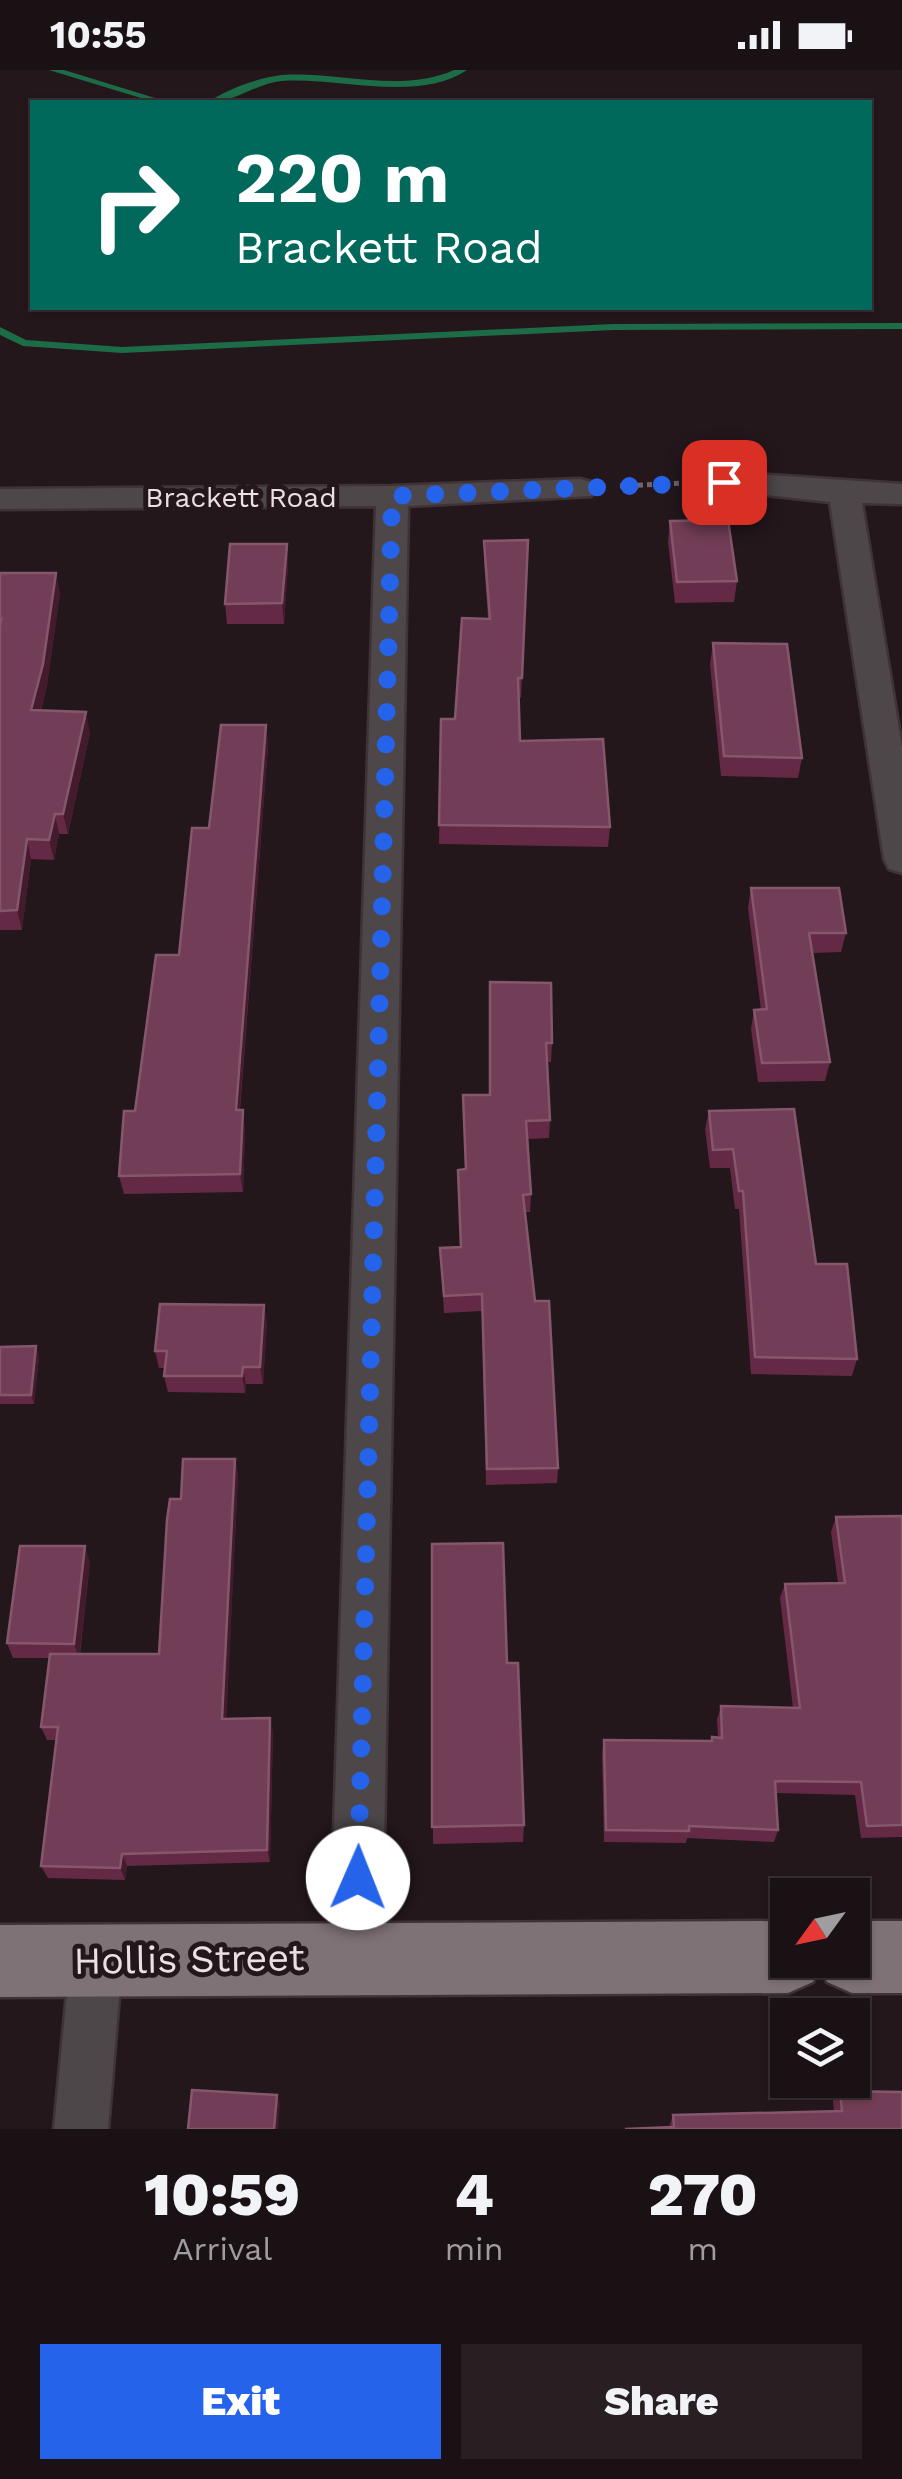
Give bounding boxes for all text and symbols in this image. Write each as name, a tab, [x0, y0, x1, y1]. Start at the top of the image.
text: 10:55	[50, 13, 147, 57]
text: 220 m	[235, 137, 449, 219]
icon: right	[70, 140, 200, 270]
text: Brackett Road	[235, 221, 543, 274]
pin	[682, 440, 767, 525]
icon: arrive	[697, 455, 752, 510]
street label: Brackett Road	[145, 481, 337, 514]
position arrow	[306, 1826, 410, 1930]
north arrow	[770, 1878, 870, 1978]
map controls	[770, 1878, 870, 2098]
street label: Hollis Street	[73, 1935, 305, 1983]
button: layers	[770, 1998, 870, 2098]
text: 10:59	[144, 2159, 300, 2230]
text: 4	[454, 2159, 494, 2230]
text: 270	[648, 2159, 758, 2230]
text: Arrival	[172, 2230, 272, 2268]
text: min	[445, 2230, 503, 2268]
text: m	[687, 2230, 718, 2268]
button: Exit	[40, 2344, 441, 2459]
button: Share	[461, 2344, 862, 2459]

